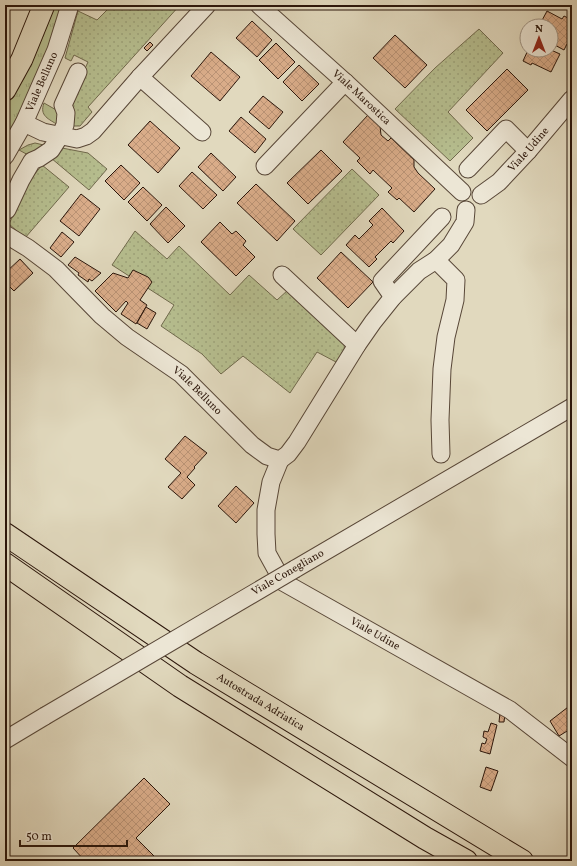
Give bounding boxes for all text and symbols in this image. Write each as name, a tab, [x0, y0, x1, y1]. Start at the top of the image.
north arrow	[519, 18, 559, 58]
text: N	[535, 22, 543, 37]
street label: Viale Belluno	[22, 49, 62, 114]
street label: Viale Marostica	[329, 66, 394, 129]
street label: Viale Udine	[505, 124, 552, 175]
street label: Viale Belluno	[170, 363, 225, 418]
street label: Viale Conegliano	[249, 546, 327, 600]
street label: Viale Udine	[347, 614, 403, 654]
street label: Autostrada Adriatica	[214, 670, 308, 735]
scale bar	[20, 822, 127, 848]
text: 50 m	[26, 829, 52, 845]

